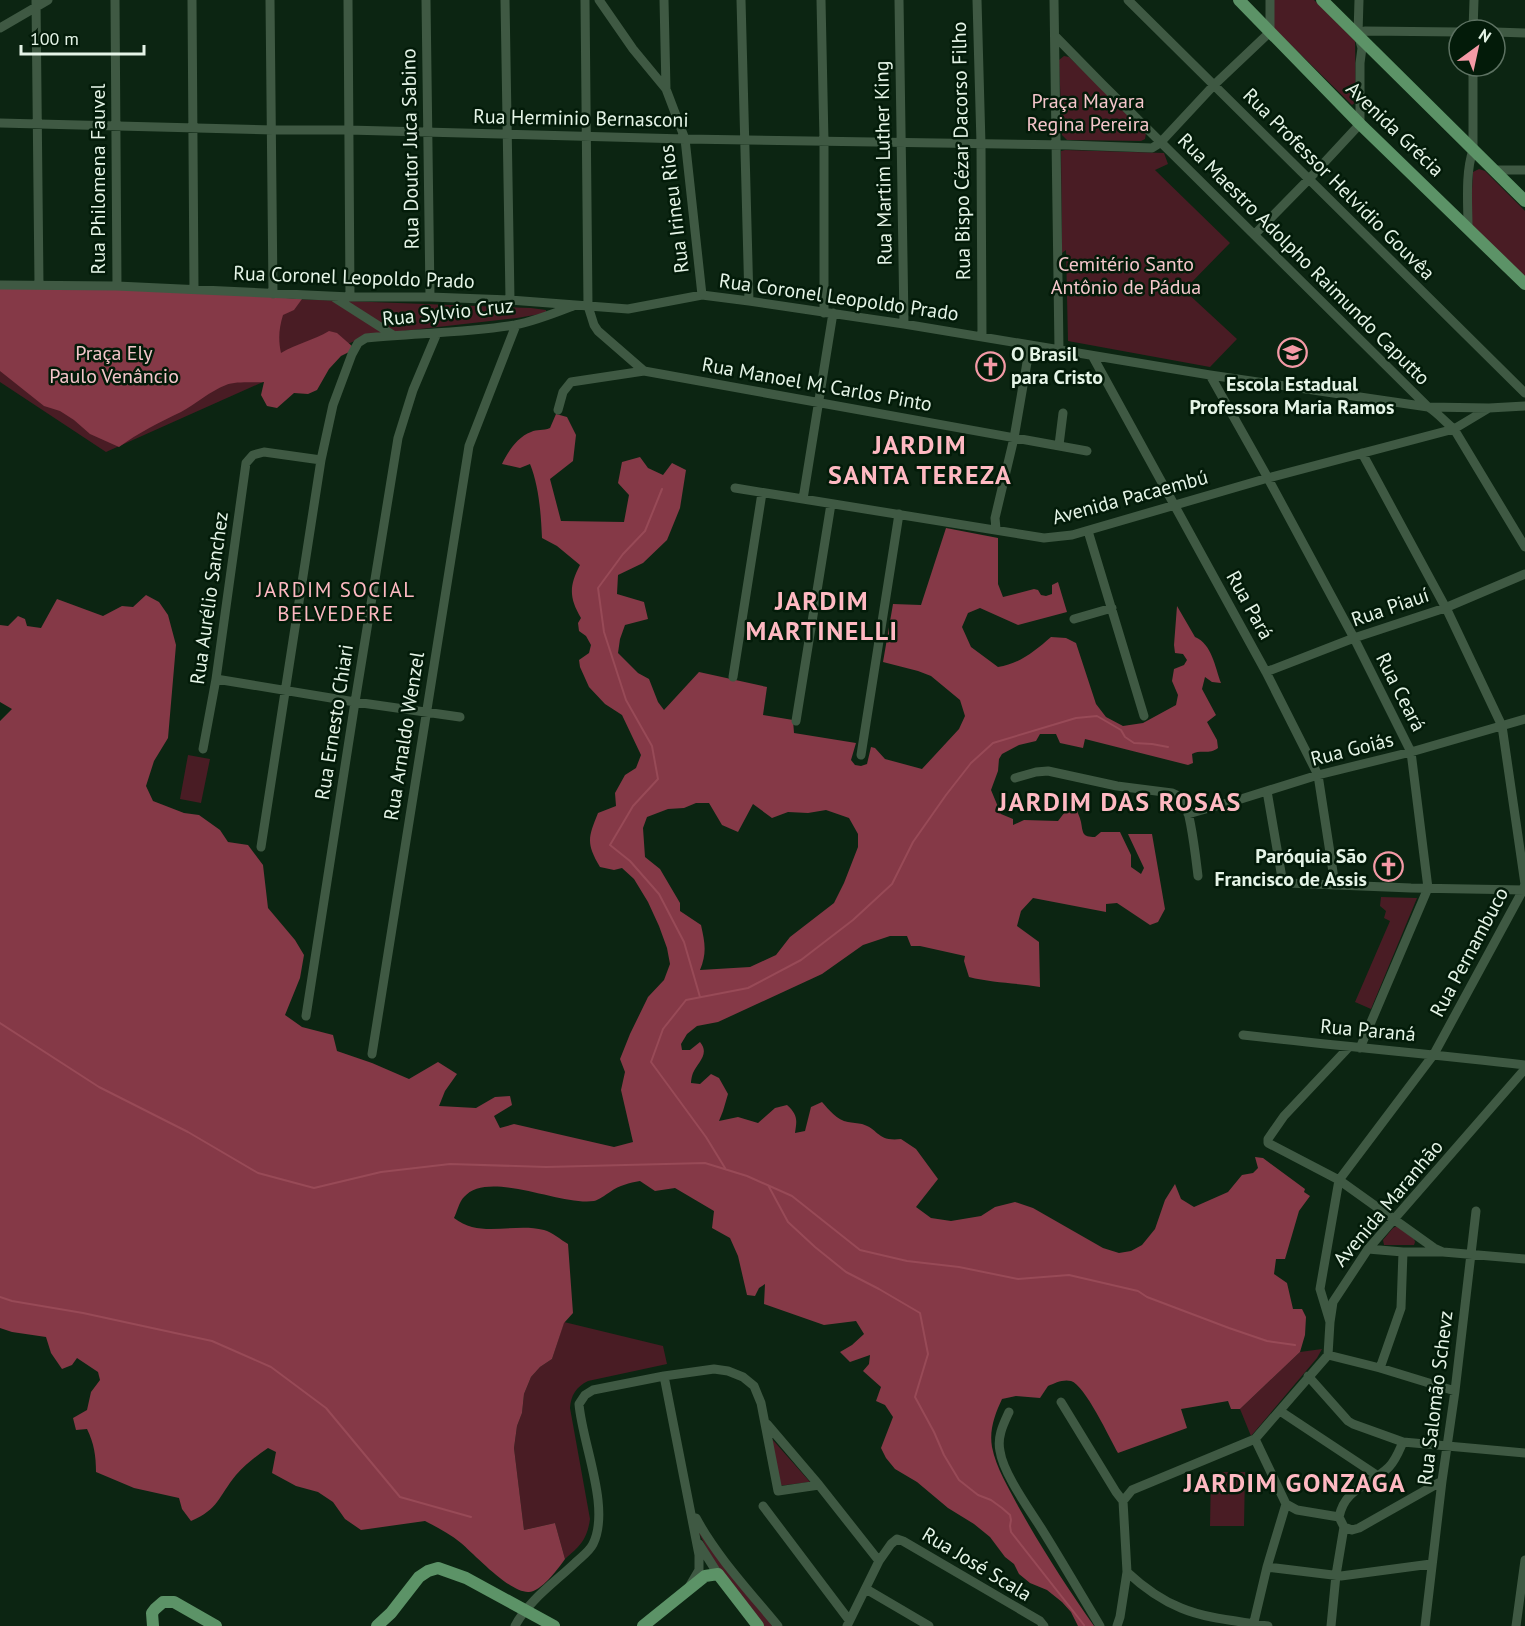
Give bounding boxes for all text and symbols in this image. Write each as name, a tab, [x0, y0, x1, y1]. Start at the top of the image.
scale bar	[21, 18, 144, 56]
north arrow	[1447, 18, 1507, 78]
street label: Rua Bispo Cézar Dacorso Filho	[946, 22, 976, 280]
text: N	[1475, 24, 1495, 47]
text: 100 m	[30, 27, 79, 50]
street label: Rua Doutor Juca Sabino	[395, 48, 425, 250]
street label: Rua Martim Luther King	[868, 60, 898, 266]
street label: Avenida Grécia	[1341, 76, 1449, 182]
street label: Rua Professor Helvidio Gouvêa	[1237, 82, 1441, 286]
street label: Rua Philomena Fauvel	[85, 83, 111, 274]
park label: Praça Mayara Regina Pereira	[1027, 88, 1149, 137]
street label: Rua Herminio Bernasconi	[473, 103, 689, 133]
street label: Rua Maestro Adolpho Raimundo Caputto	[1172, 127, 1436, 391]
street label: Rua Irineu Rios	[653, 143, 695, 275]
park label: Cemitério Santo Antônio de Pádua	[1051, 251, 1201, 300]
street label: Rua Coronel Leopoldo Prado	[233, 260, 475, 294]
street label: Rua Coronel Leopoldo Prado	[718, 267, 960, 327]
street label: Rua Sylvio Cruz	[381, 292, 515, 332]
school or university icon: Escola Estadual Professora Maria Ramos	[1276, 337, 1308, 369]
park label: Praça Ely Paulo Venâncio	[49, 340, 179, 389]
place label: O Brasil para Cristo	[1011, 341, 1103, 390]
church icon: O Brasil para Cristo	[974, 350, 1006, 382]
street label: Rua Manoel M. Carlos Pinto	[700, 351, 934, 417]
place label: Escola Estadual Professora Maria Ramos	[1189, 371, 1395, 420]
district label: JARDIM SANTA TEREZA	[828, 428, 1012, 491]
street label: Avenida Pacaembú	[1049, 464, 1211, 530]
street label: Rua Aurélio Sanchez	[184, 510, 234, 686]
street label: Rua Pará	[1220, 566, 1280, 644]
district label: JARDIM SOCIAL BELVEDERE	[255, 576, 416, 627]
street label: Rua Piauí	[1348, 582, 1432, 632]
district label: JARDIM MARTINELLI	[746, 584, 898, 647]
street label: Rua Ernesto Chiari	[309, 642, 359, 802]
street label: Rua Ceará	[1370, 648, 1432, 736]
street label: Rua Arnaldo Wenzel	[378, 650, 430, 822]
street label: Rua Goiás	[1308, 726, 1396, 772]
district label: JARDIM DAS ROSAS	[997, 785, 1242, 818]
place label: Paróquia São Francisco de Assis	[1214, 843, 1367, 892]
church icon: Paróquia São Francisco de Assis	[1372, 851, 1404, 883]
street label: Rua Pernambuco	[1424, 883, 1514, 1021]
street label: Rua Paraná	[1319, 1013, 1417, 1047]
street label: Avenida Maranhão	[1327, 1134, 1449, 1272]
street label: Rua Salomão Schevz	[1411, 1309, 1459, 1487]
district label: JARDIM GONZAGA	[1183, 1466, 1406, 1499]
street label: Rua José Scala	[917, 1521, 1037, 1607]

